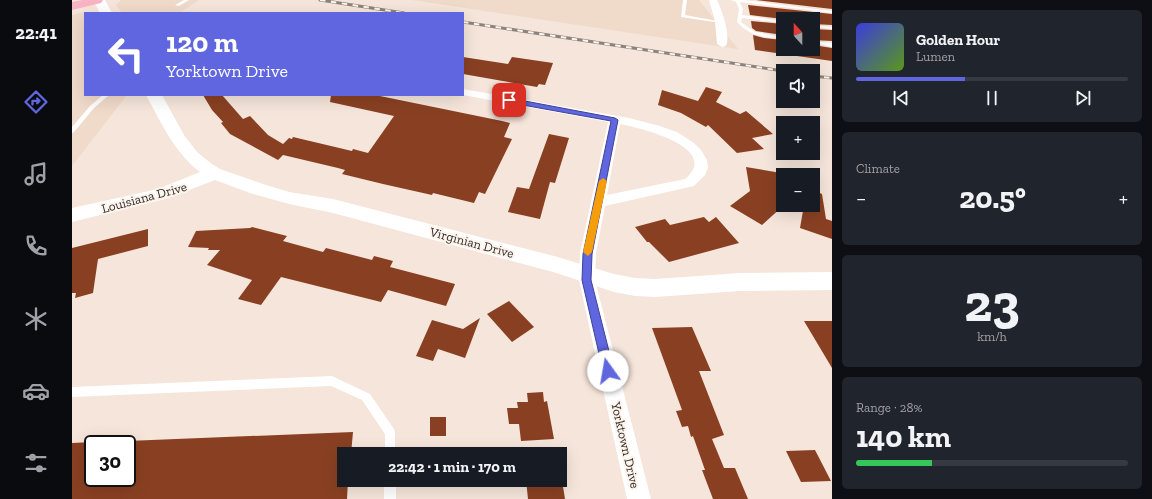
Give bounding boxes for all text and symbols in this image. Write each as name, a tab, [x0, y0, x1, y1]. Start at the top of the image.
north arrow	[776, 12, 820, 56]
map controls	[776, 12, 820, 212]
text: 22:41	[15, 22, 57, 44]
text: 120 m	[166, 26, 238, 59]
icon: left	[100, 28, 152, 80]
text: Golden Hour	[916, 31, 1000, 49]
text: Lumen	[916, 49, 955, 64]
text: Yorktown Drive	[166, 60, 288, 82]
button: sound	[776, 64, 820, 108]
pin	[492, 83, 526, 117]
icon: previous	[890, 87, 912, 109]
icon: pause	[981, 87, 1003, 109]
icon: next	[1072, 87, 1094, 109]
icon: directions	[22, 88, 50, 116]
icon: arrive	[498, 89, 520, 111]
button: +	[776, 116, 820, 160]
icon: music	[22, 160, 50, 188]
text: Climate	[856, 161, 900, 176]
button: −	[776, 168, 820, 212]
street label: Louisiana Drive	[100, 179, 188, 216]
text: 20.5°	[959, 180, 1026, 216]
text: −	[856, 185, 866, 212]
text: +	[1119, 185, 1128, 212]
street label: Virginian Drive	[427, 224, 516, 261]
icon: phone	[22, 232, 50, 260]
text: 23	[964, 272, 1020, 334]
icon: climate	[22, 305, 50, 333]
text: km/h	[977, 329, 1007, 344]
position arrow	[587, 350, 629, 392]
icon: car	[22, 377, 50, 405]
street label: Yorktown Drive	[608, 400, 643, 490]
text: Range · 28%	[856, 400, 922, 415]
text: 140 km	[856, 419, 951, 455]
speed limit sign: 30	[84, 435, 136, 487]
icon: filters	[22, 449, 50, 477]
text: 22:42 · 1 min · 170 m	[388, 458, 516, 476]

